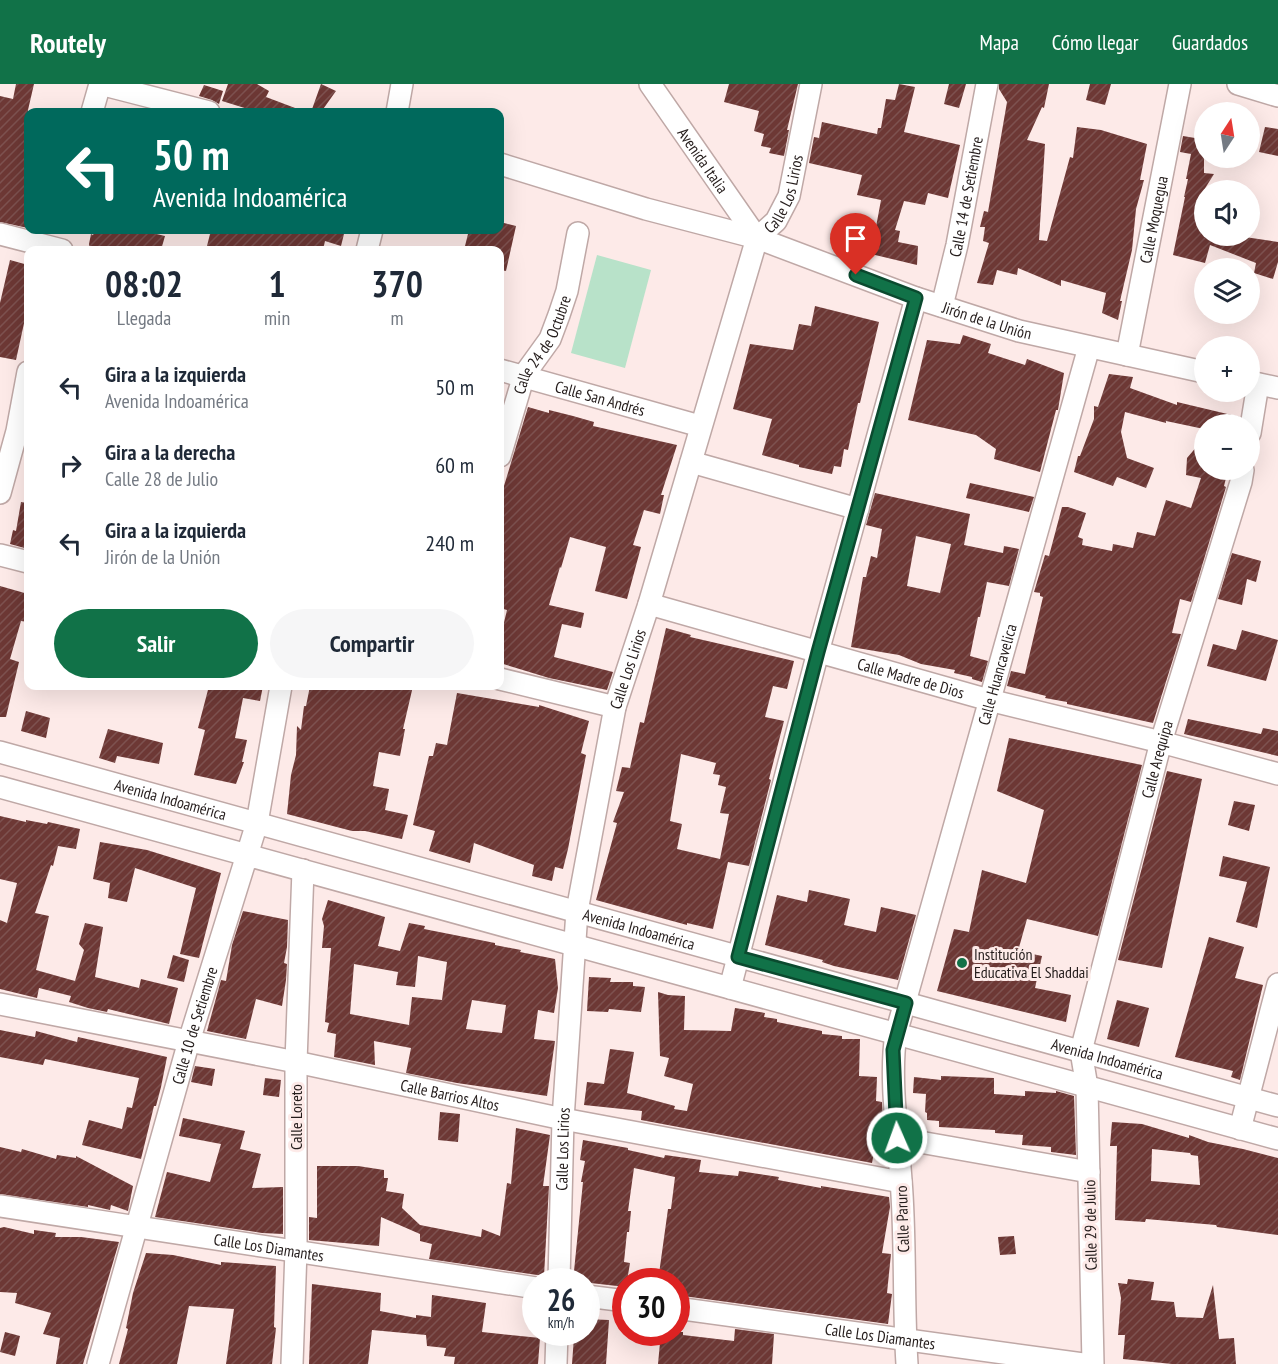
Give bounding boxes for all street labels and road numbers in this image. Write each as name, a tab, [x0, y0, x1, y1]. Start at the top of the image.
street label: Avenida Italia	[673, 124, 733, 197]
street label: Calle 14 de Setiembre	[944, 135, 987, 259]
street label: Calle Los Lirios	[760, 153, 807, 237]
street label: Calle Moquegua	[1135, 174, 1172, 265]
street label: Calle 24 de Octubre	[509, 293, 575, 396]
street label: Jirón de la Unión	[939, 297, 1033, 343]
street label: Calle San Andrés	[553, 376, 647, 420]
street label: Calle Huancavelica	[973, 622, 1021, 727]
street label: Calle Los Lirios	[605, 626, 650, 712]
street label: Calle Madre de Dios	[855, 653, 966, 703]
street label: Calle Arequipa	[1137, 718, 1177, 800]
street label: Avenida Indoamérica	[112, 774, 229, 824]
street label: Avenida Indoamérica	[581, 904, 697, 954]
street label: Calle 10 de Setiembre	[167, 964, 222, 1087]
street label: Avenida Indoamérica	[1049, 1034, 1165, 1084]
street label: Calle Barrios Altos	[399, 1075, 501, 1115]
street label: Calle Loreto	[286, 1084, 306, 1150]
street label: Calle Los Lirios	[551, 1107, 574, 1191]
street label: Calle 29 de Julio	[1079, 1179, 1101, 1270]
street label: Calle Paruro	[891, 1185, 913, 1253]
street label: Calle Los Diamantes	[212, 1229, 325, 1265]
street label: Calle Los Diamantes	[824, 1319, 937, 1354]

